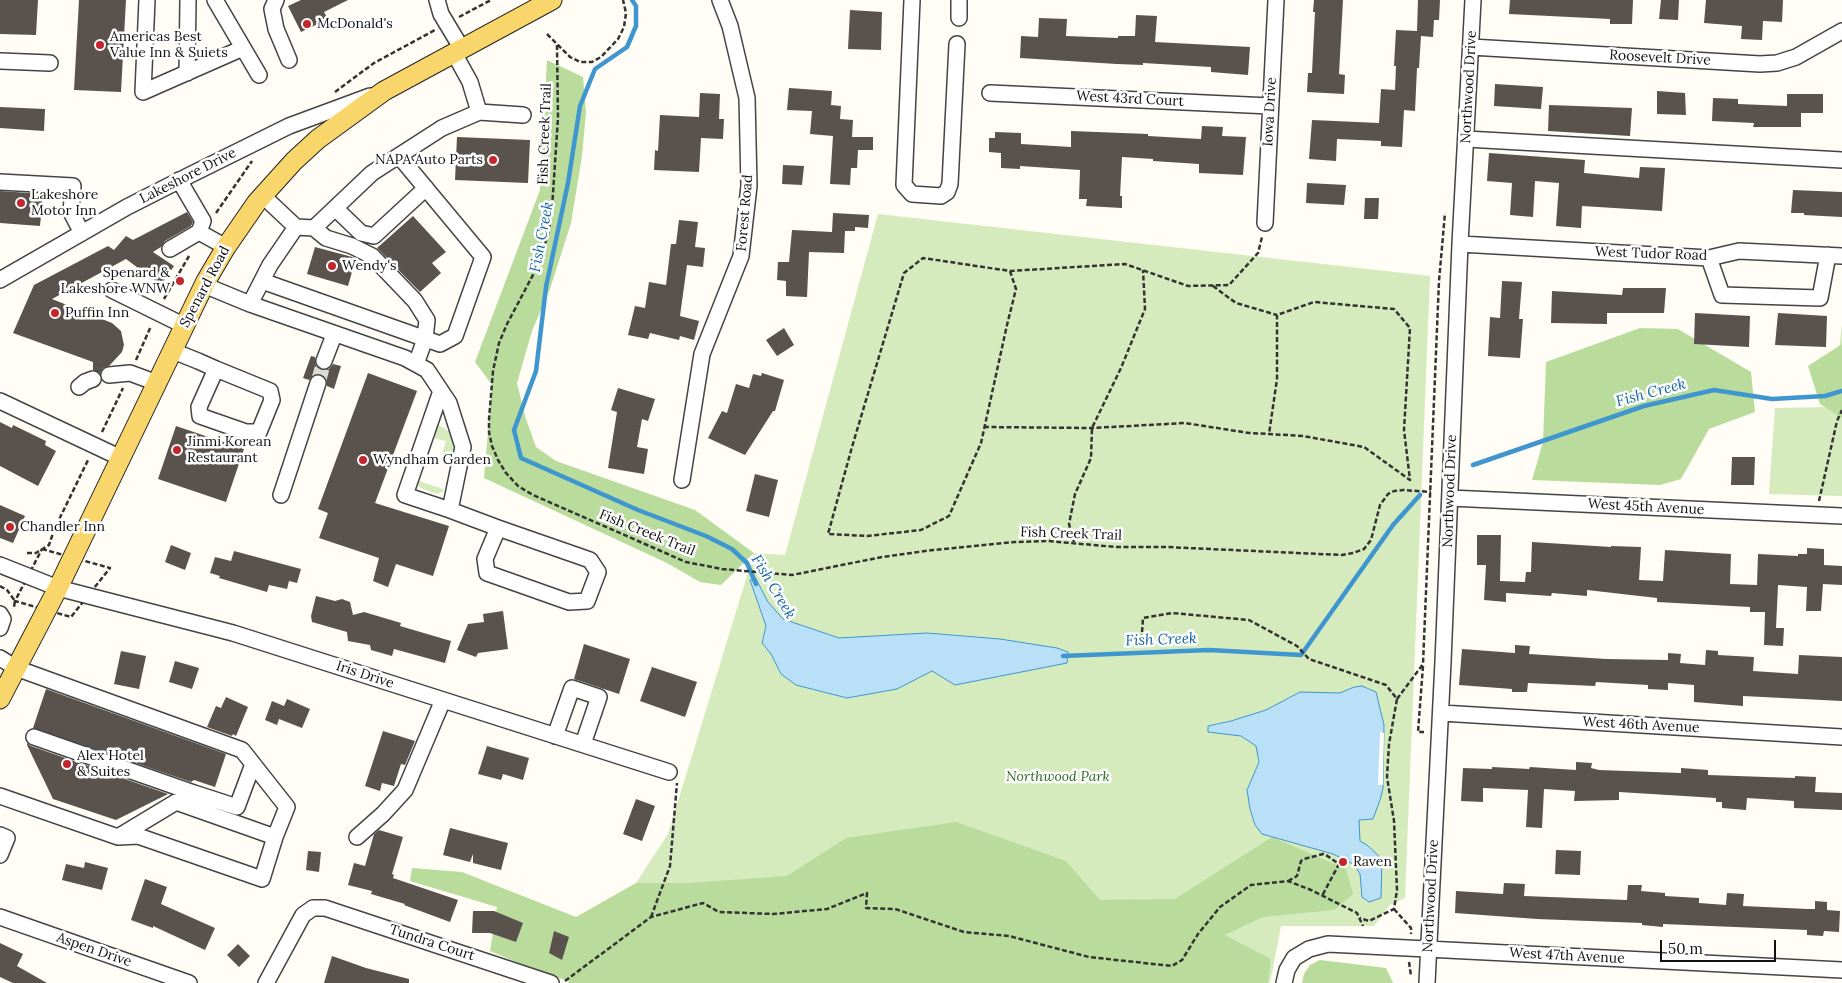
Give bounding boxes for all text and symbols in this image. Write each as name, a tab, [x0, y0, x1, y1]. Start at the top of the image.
place label: McDonald's	[317, 16, 393, 32]
marker: McDonald's	[301, 18, 313, 30]
place label: Americas Best Value Inn & Suiets	[110, 29, 228, 62]
street label: Northwood Drive	[1458, 30, 1480, 144]
marker: Americas Best Value Inn & Suiets	[94, 39, 106, 51]
street label: Roosevelt Drive	[1609, 47, 1711, 69]
street label: Iowa Drive	[1260, 77, 1280, 147]
street label: Fish Creek Trail	[535, 83, 555, 185]
street label: West 43rd Court	[1076, 88, 1184, 110]
street label: Lakeshore Drive	[137, 144, 239, 208]
place label: NAPA Auto Parts	[375, 152, 483, 168]
marker: NAPA Auto Parts	[487, 154, 499, 166]
street label: Forest Road	[733, 174, 757, 252]
place label: Lakeshore Motor Inn	[31, 187, 98, 220]
marker: Lakeshore Motor Inn	[15, 197, 27, 209]
water label: Fish Creek	[526, 200, 558, 274]
street label: Spenard Road	[176, 243, 234, 331]
street label: West Tudor Road	[1595, 244, 1707, 264]
place label: Wendy's	[342, 258, 397, 274]
marker: Wendy's	[326, 260, 338, 272]
place label: Spenard & Lakeshore WNW	[61, 265, 170, 298]
marker: Spenard & Lakeshore WNW	[174, 275, 186, 287]
place label: Puffin Inn	[65, 305, 129, 321]
marker: Puffin Inn	[49, 307, 61, 319]
water label: Fish Creek	[1614, 375, 1688, 411]
place label: Jinmi Korean Restaurant	[187, 434, 272, 467]
street label: Northwood Drive	[1440, 434, 1460, 548]
marker: Jinmi Korean Restaurant	[171, 444, 183, 456]
place label: Wyndham Garden	[373, 452, 491, 468]
marker: Wyndham Garden	[357, 454, 369, 466]
street label: West 45th Avenue	[1587, 496, 1705, 518]
street label: Fish Creek Trail	[597, 506, 697, 560]
place label: Chandler Inn	[20, 519, 105, 535]
marker: Chandler Inn	[4, 521, 16, 533]
street label: Fish Creek Trail	[1020, 524, 1122, 544]
water label: Fish Creek	[747, 552, 799, 622]
water label: Fish Creek	[1125, 630, 1197, 650]
street label: Iris Drive	[334, 658, 396, 692]
street label: West 46th Avenue	[1582, 714, 1700, 736]
place label: Alex Hotel & Suites	[77, 748, 144, 780]
marker: Alex Hotel & Suites	[61, 758, 73, 770]
park label: Northwood Park	[1006, 769, 1110, 785]
street label: Northwood Drive	[1420, 839, 1442, 953]
place label: Raven	[1353, 854, 1392, 870]
marker: Raven	[1337, 856, 1349, 868]
street label: Tundra Court	[387, 921, 477, 965]
street label: Aspen Drive	[54, 929, 134, 971]
scale bar	[1662, 930, 1778, 962]
text: 50 m	[1668, 939, 1703, 958]
street label: West 47th Avenue	[1509, 945, 1625, 967]

